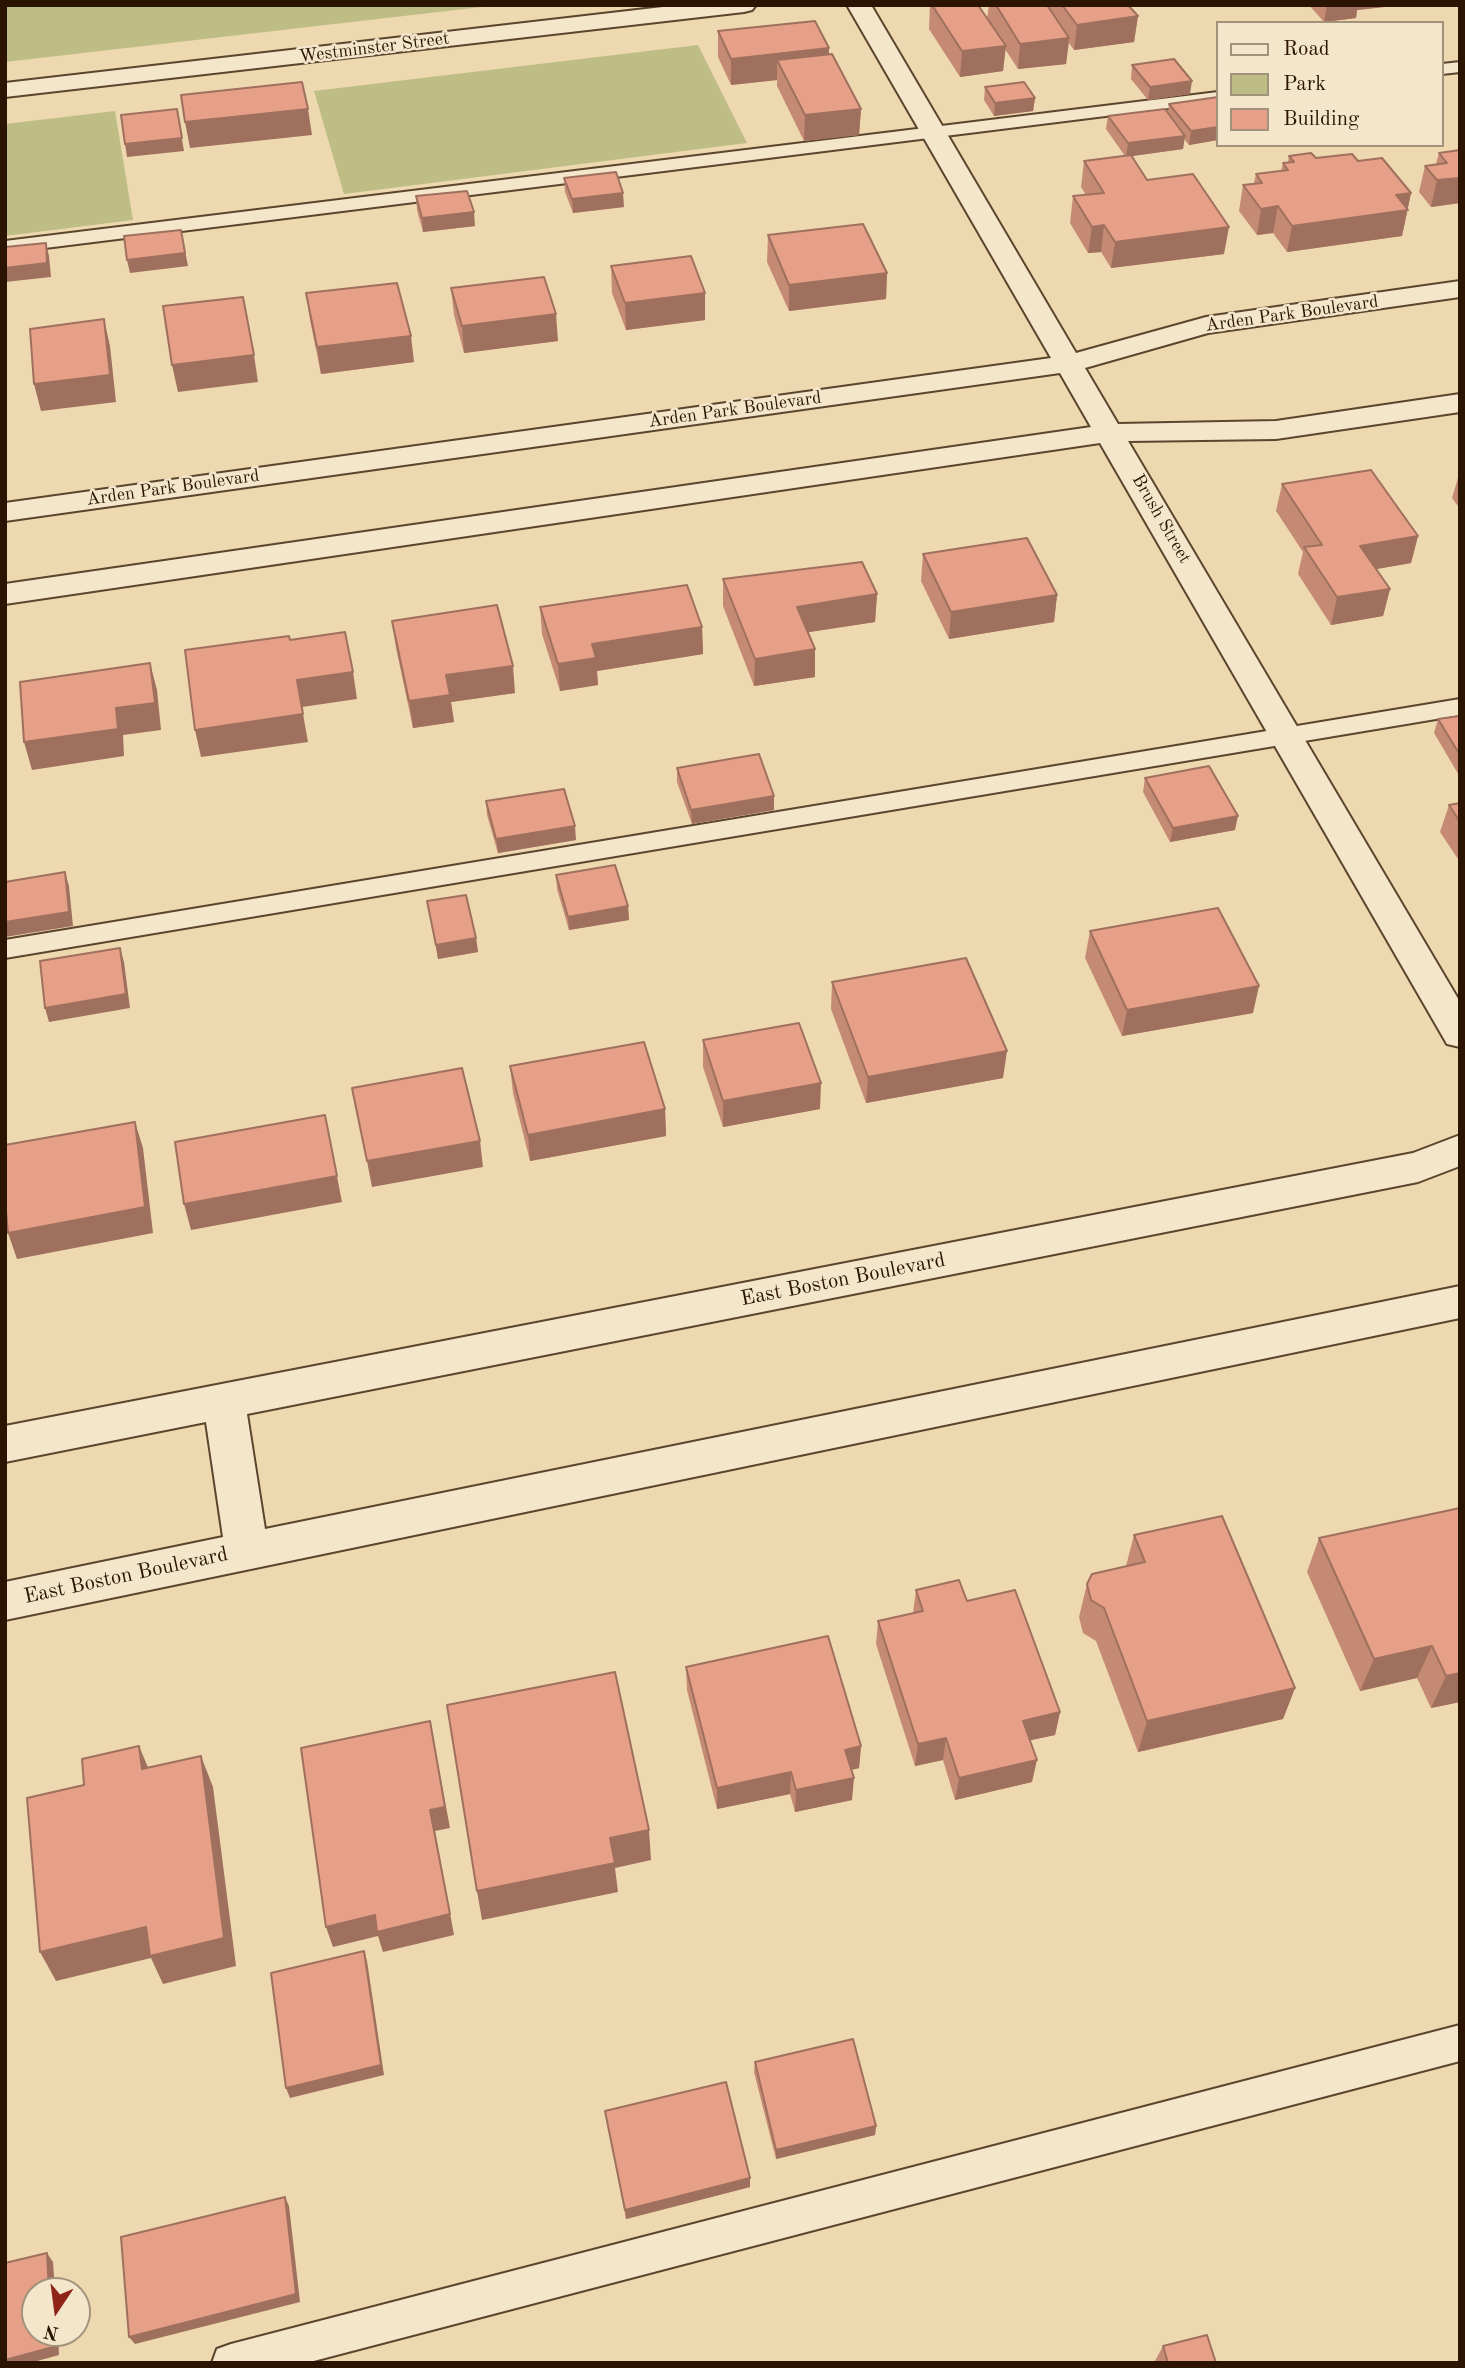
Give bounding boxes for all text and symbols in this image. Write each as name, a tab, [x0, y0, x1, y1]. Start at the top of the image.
legend	[1216, 21, 1444, 147]
street label: Westminster Street	[298, 28, 450, 68]
text: Road	[1283, 39, 1330, 60]
text: Park	[1283, 74, 1326, 95]
text: Building	[1283, 109, 1359, 130]
street label: Arden Park Boulevard	[1204, 291, 1380, 337]
street label: Arden Park Boulevard	[647, 387, 823, 433]
street label: Arden Park Boulevard	[85, 465, 261, 511]
street label: Brush Street	[1127, 470, 1195, 568]
street label: East Boston Boulevard	[738, 1248, 948, 1312]
street label: East Boston Boulevard	[22, 1542, 230, 1610]
north arrow	[21, 2277, 91, 2347]
text: N	[42, 2320, 61, 2342]

